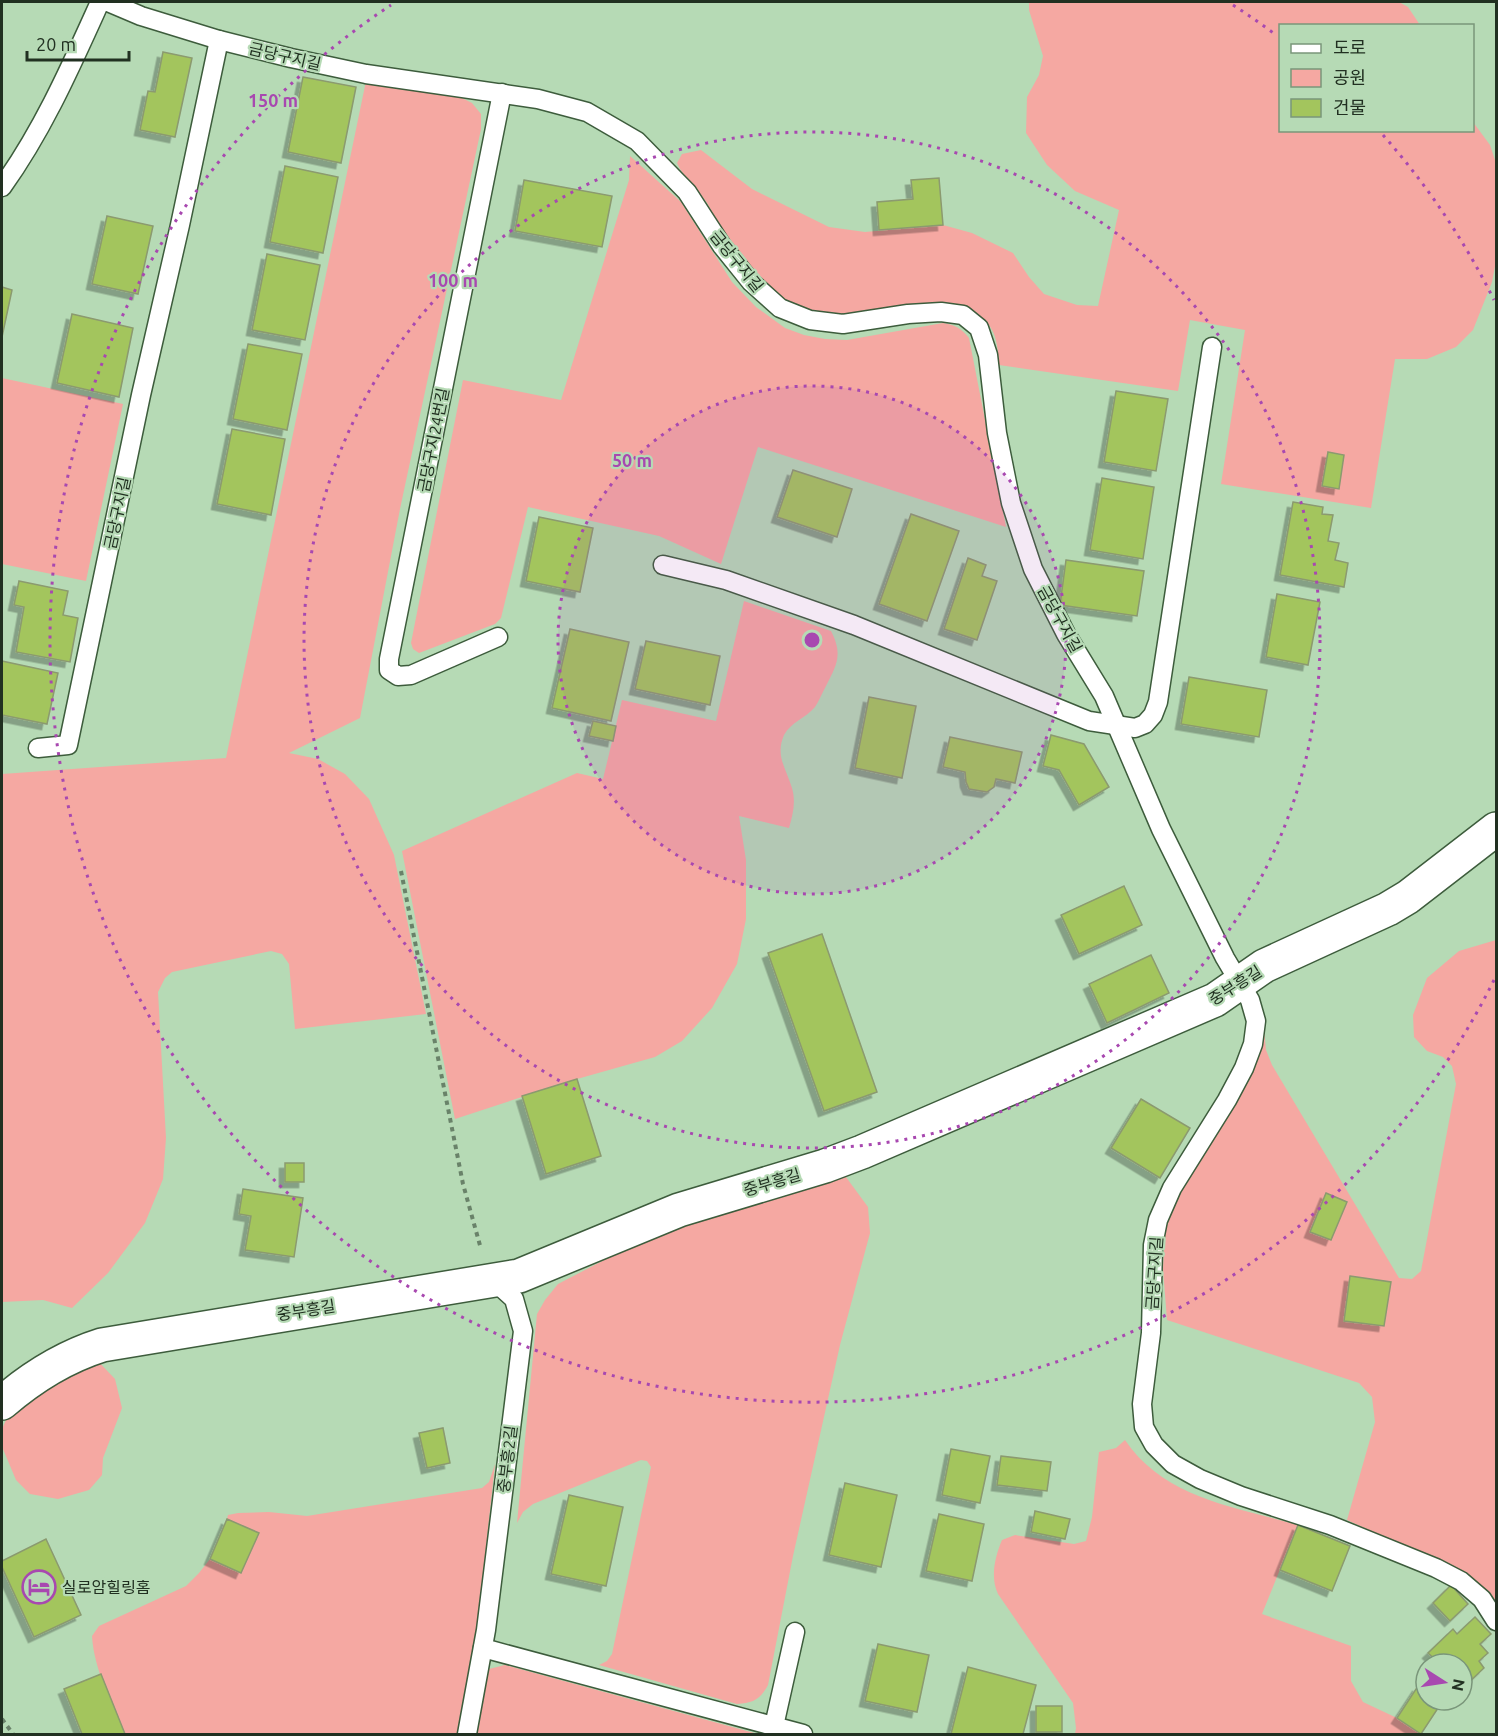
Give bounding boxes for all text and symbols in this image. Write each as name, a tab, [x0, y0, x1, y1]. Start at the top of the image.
scale bar	[27, 24, 129, 62]
legend	[1279, 24, 1474, 132]
text: 20 m	[36, 34, 76, 54]
text: 도로	[1333, 37, 1366, 57]
street label: 금당구지길	[247, 39, 323, 73]
text: 공원	[1333, 67, 1366, 87]
text: 150 m	[248, 90, 298, 110]
text: 건물	[1333, 97, 1366, 117]
street label: 금당구지길	[707, 227, 767, 295]
text: 100 m	[428, 270, 478, 290]
street label: 금당구지24번길	[414, 386, 452, 494]
text: 50 m	[612, 450, 652, 470]
street label: 금당구지길	[101, 475, 133, 551]
street label: 금당구지길	[1034, 582, 1086, 656]
centre of rings	[802, 630, 822, 650]
street label: 중부흥길	[1205, 962, 1265, 1008]
street label: 중부흥길	[741, 1165, 803, 1199]
street label: 금당구지길	[1142, 1236, 1166, 1310]
street label: 중부흥길	[276, 1297, 336, 1323]
street label: 중부흥2길	[494, 1424, 520, 1494]
hotel icon: 실로암힐링홈	[21, 1569, 57, 1605]
place label: 실로암힐링홈	[62, 1578, 151, 1596]
north arrow	[1414, 1652, 1474, 1712]
text: N	[1449, 1677, 1469, 1693]

